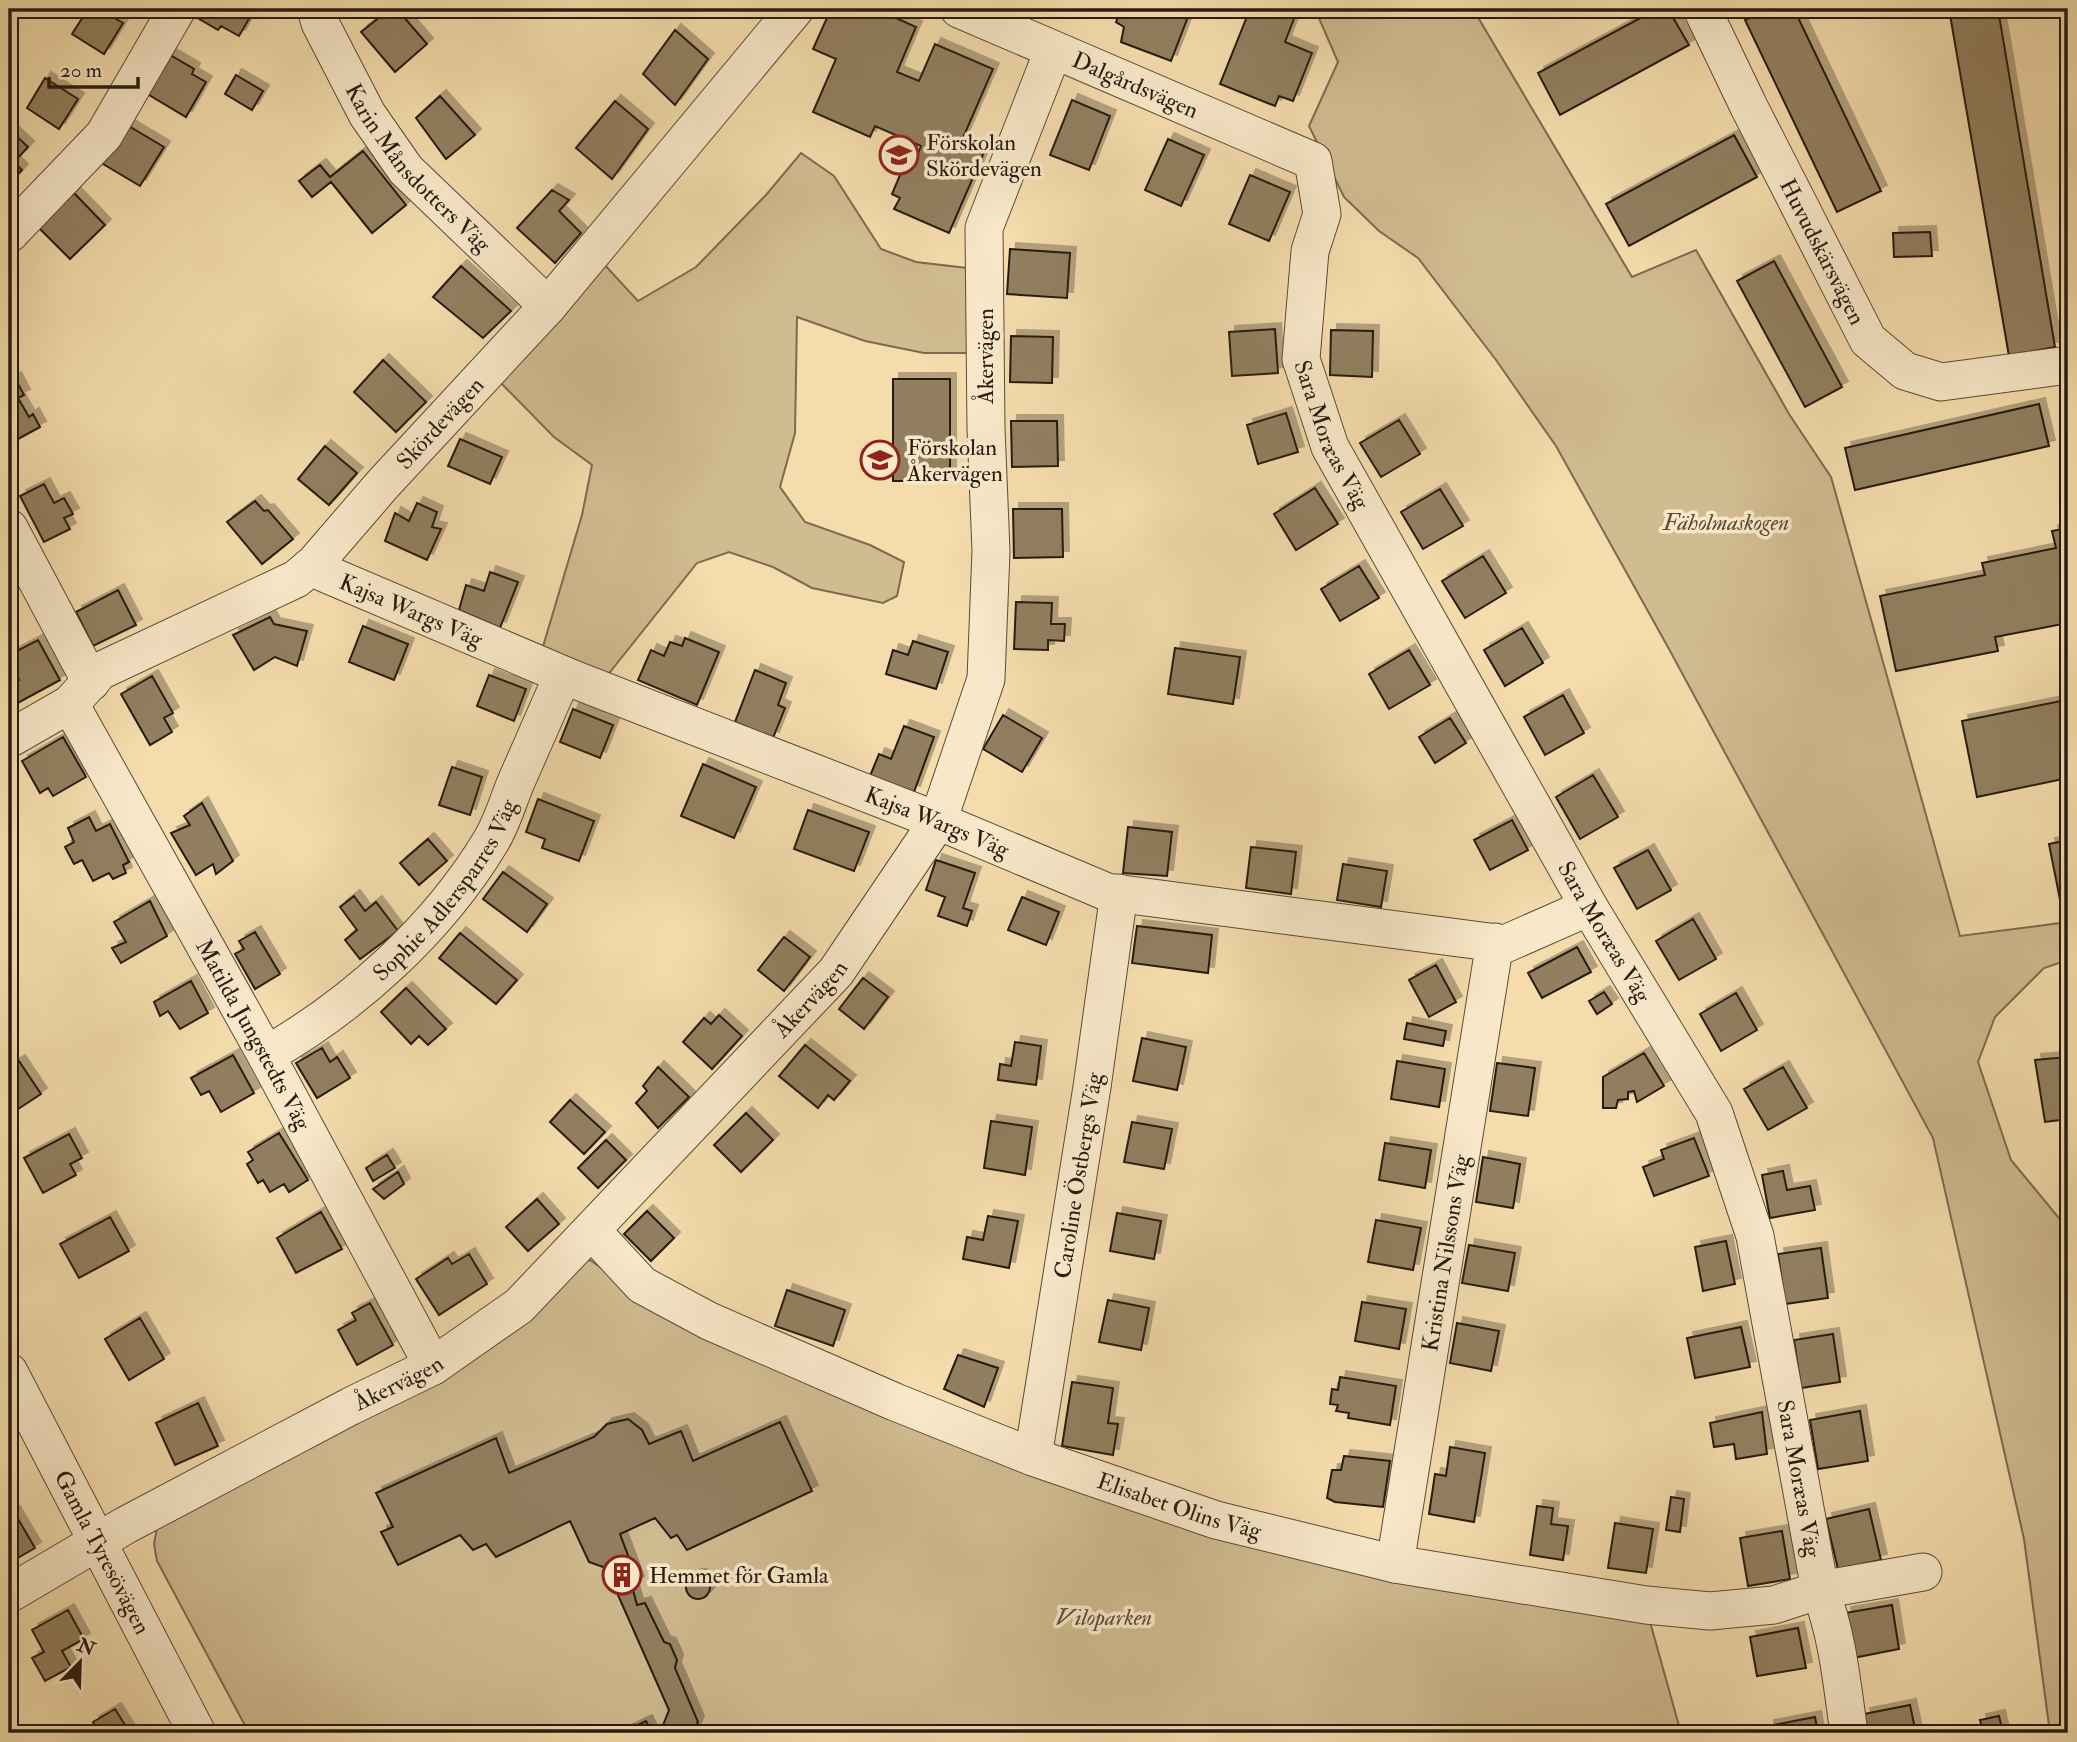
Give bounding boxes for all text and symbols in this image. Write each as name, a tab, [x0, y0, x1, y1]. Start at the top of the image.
street label: Dalgårdsvägen	[1068, 45, 1203, 125]
scale bar	[49, 46, 138, 90]
text: 20 m	[60, 57, 102, 84]
street label: Karin Månsdotters Väg	[339, 79, 497, 259]
place label: Förskolan Skördevägen	[926, 128, 1042, 183]
school or university icon: Förskolan Skördevägen	[878, 134, 920, 176]
street label: Huvudskärsvägen	[1773, 174, 1872, 330]
street label: Åkervägen	[971, 308, 1000, 405]
street label: Sara Moræas Väg	[1287, 357, 1376, 515]
street label: Skördevägen	[390, 371, 490, 475]
place label: Förskolan Åkervägen	[906, 433, 1003, 488]
school or university icon: Förskolan Åkervägen	[859, 439, 901, 481]
park label: Fäholmaskogen	[1662, 508, 1789, 537]
street label: Kajsa Wargs Väg	[335, 567, 488, 654]
street label: Kajsa Wargs Väg	[861, 780, 1014, 865]
street label: Sophie Adlersparres Väg	[367, 795, 523, 987]
street label: Sara Moræas Väg	[1551, 856, 1658, 1008]
street label: Matilda Jungstedts Väg	[189, 934, 318, 1136]
street label: Åkervägen	[767, 955, 855, 1045]
street label: Caroline Östbergs Väg	[1048, 1070, 1109, 1281]
street label: Kristina Nilssons Väg	[1415, 1152, 1476, 1354]
street label: Åkervägen	[348, 1349, 449, 1418]
street label: Sara Moræas Väg	[1770, 1398, 1828, 1560]
street label: Gamla Tyresövägen	[48, 1465, 157, 1639]
street label: Elisabet Olins Väg	[1093, 1466, 1265, 1546]
building icon: Hemmet för Gamla	[601, 1554, 643, 1596]
place label: Hemmet för Gamla	[649, 1561, 829, 1590]
park label: Viloparken	[1056, 1603, 1152, 1632]
north arrow	[46, 1626, 116, 1696]
text: N	[73, 1633, 100, 1662]

